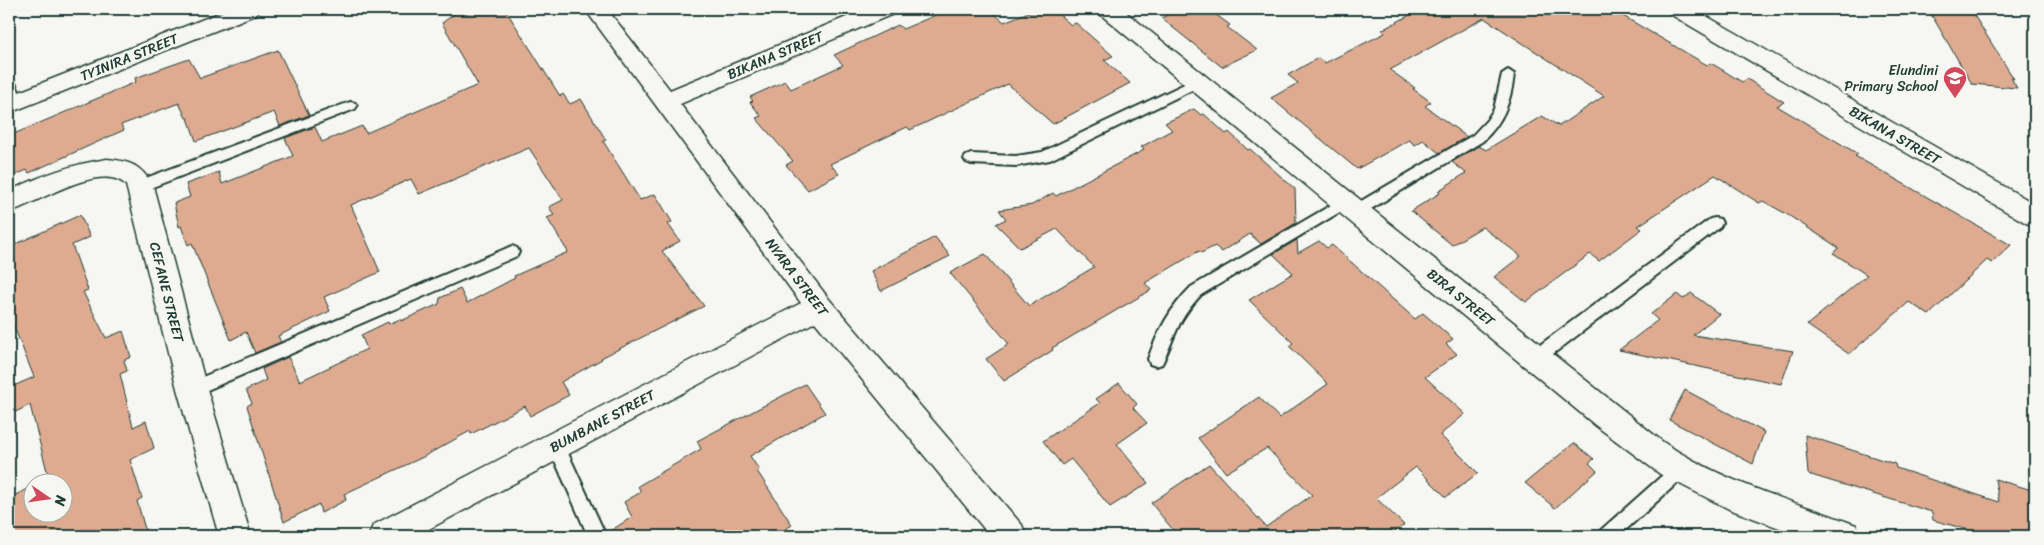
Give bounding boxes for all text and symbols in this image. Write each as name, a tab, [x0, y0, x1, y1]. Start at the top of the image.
street label: BIKANA STREET	[723, 23, 828, 87]
street label: TYINIRA STREET	[76, 26, 183, 88]
place label: Elundini Primary School	[1844, 58, 1939, 99]
school or university icon: Elundini Primary School	[1942, 65, 1968, 99]
street label: BIKANA STREET	[1844, 99, 1946, 172]
street label: NYARA STREET	[759, 233, 835, 323]
street label: CEFANE STREET	[142, 239, 191, 346]
street label: BIRA STREET	[1421, 262, 1501, 334]
street label: BUMBANE STREET	[545, 382, 661, 460]
north arrow	[22, 472, 72, 522]
text: N	[47, 492, 74, 509]

